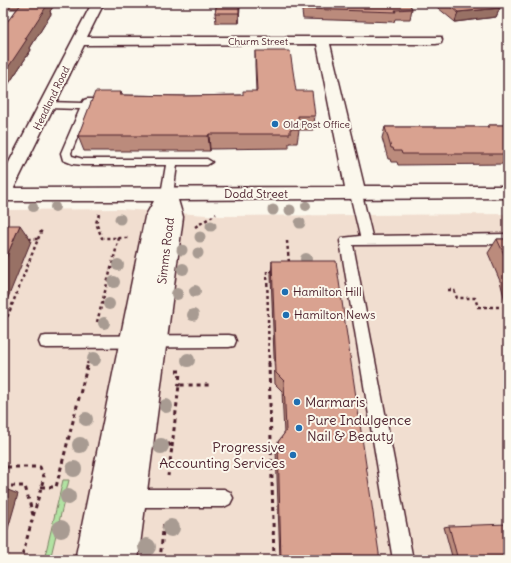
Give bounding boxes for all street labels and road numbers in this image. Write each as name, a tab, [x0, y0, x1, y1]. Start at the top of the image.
street label: Churm Street	[228, 35, 289, 48]
street label: Headland Road	[30, 64, 73, 132]
street label: Dodd Street	[224, 186, 288, 201]
street label: Simms Road	[154, 217, 177, 285]

